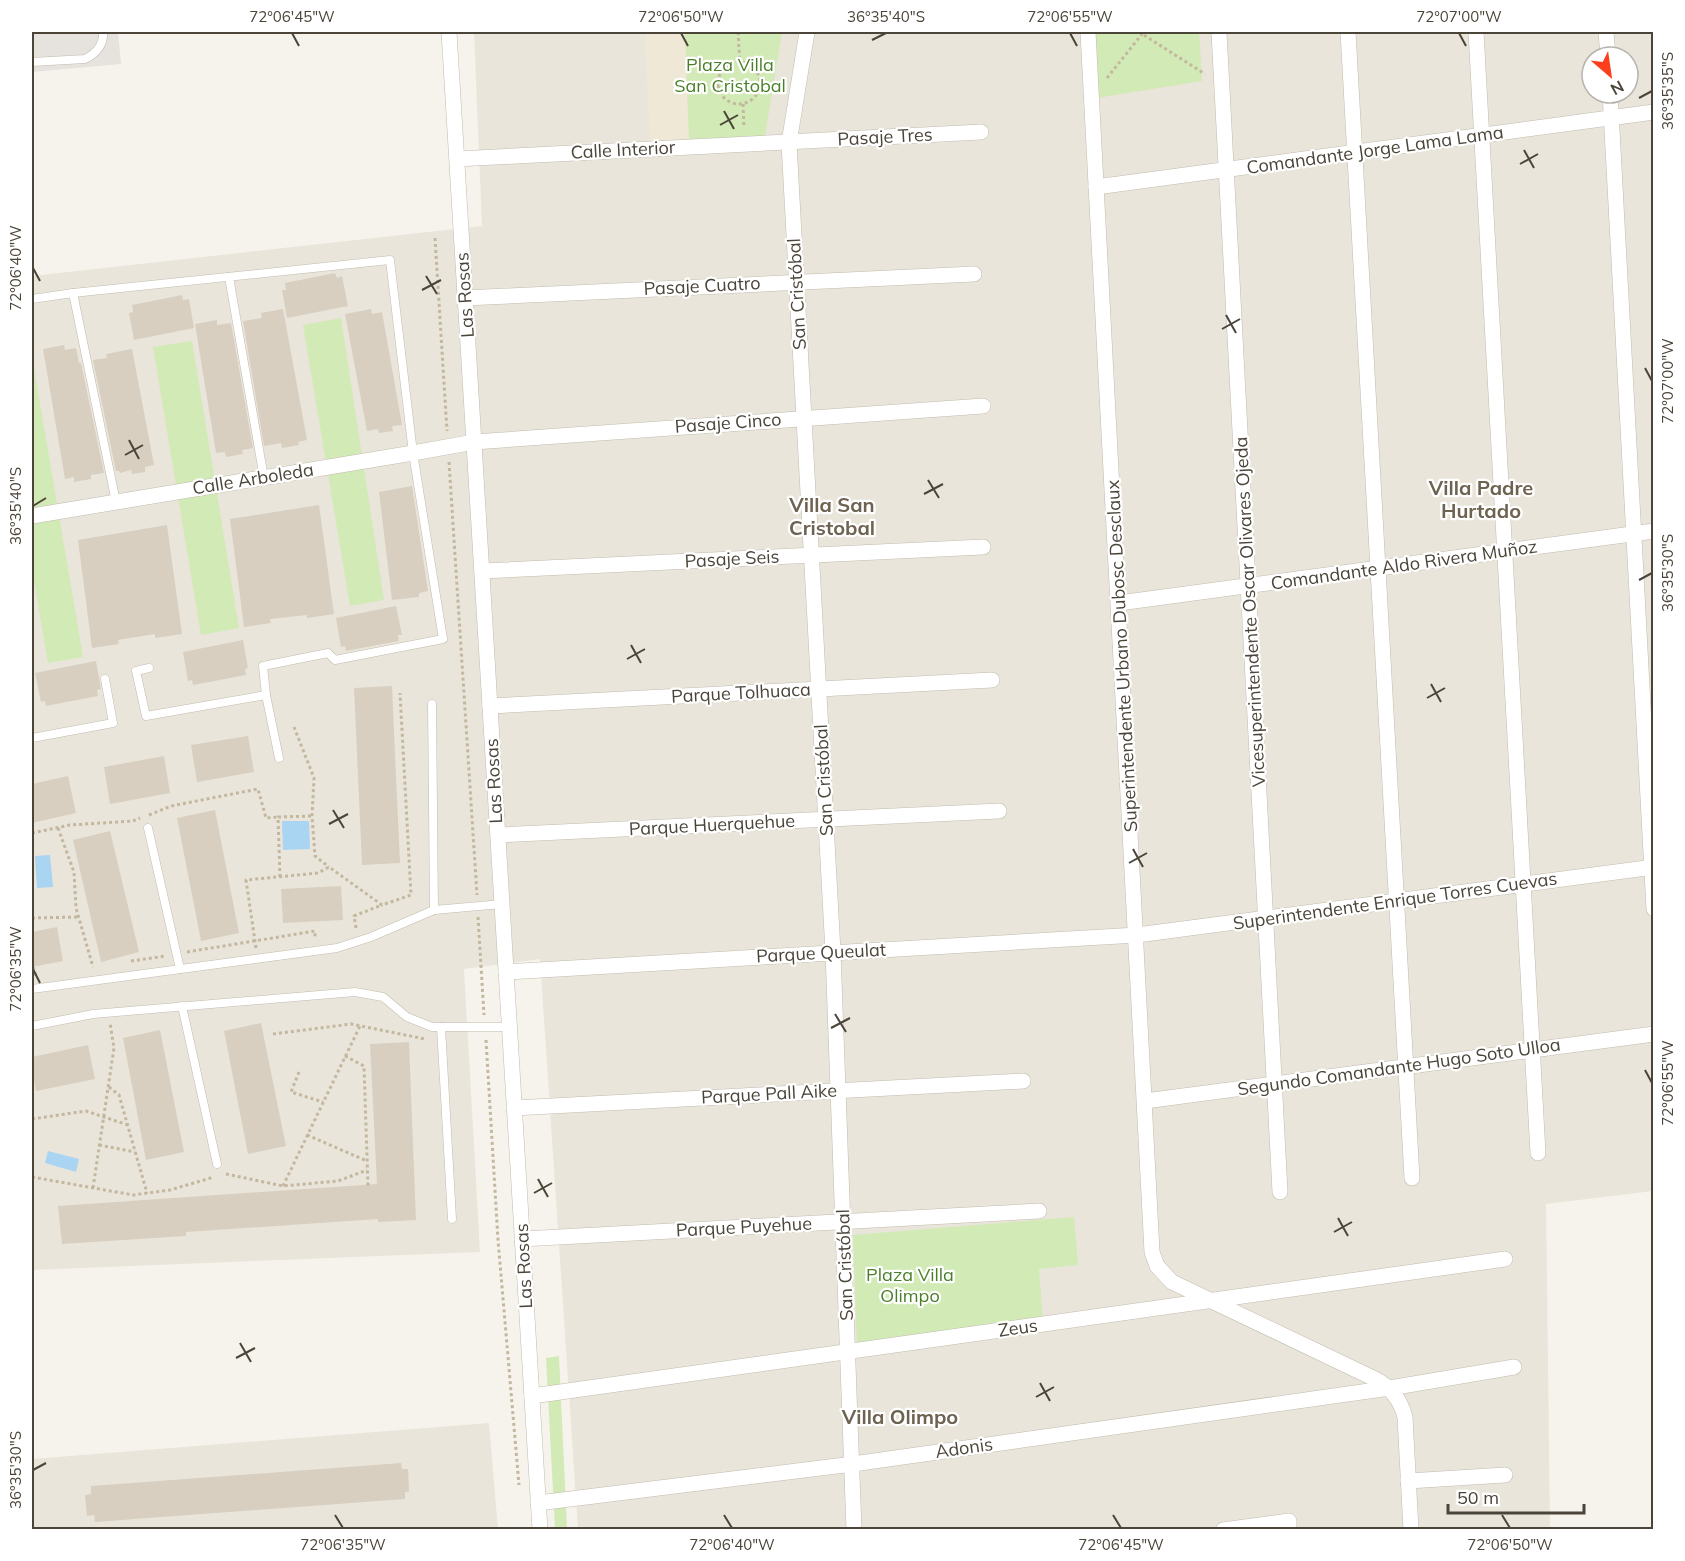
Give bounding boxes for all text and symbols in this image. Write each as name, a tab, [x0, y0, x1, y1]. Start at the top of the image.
text: 72°06'45"W	[249, 7, 335, 26]
text: 72°06'50"W	[638, 7, 724, 26]
text: 36°35'40"S	[847, 7, 925, 26]
text: 72°06'55"W	[1027, 7, 1113, 26]
text: 72°07'00"W	[1416, 7, 1502, 26]
north arrow	[1580, 45, 1640, 105]
text: 36°35'35"S	[1658, 52, 1677, 130]
park label: Plaza Villa San Cristobal	[674, 53, 786, 97]
text: N	[1607, 76, 1627, 100]
street label: Comandante Jorge Lama Lama	[1245, 120, 1505, 179]
street label: Pasaje Tres	[837, 123, 933, 150]
street label: Calle Interior	[570, 135, 676, 164]
text: 72°06'40"W	[6, 225, 25, 311]
street label: San Cristóbal	[782, 238, 811, 350]
street label: Las Rosas	[450, 252, 479, 338]
street label: Pasaje Cuatro	[643, 271, 761, 300]
text: 72°07'00"W	[1658, 338, 1677, 424]
street label: Pasaje Cinco	[674, 407, 782, 438]
street label: Vicesuperintendente Oscar Olivares Ojeda	[1229, 436, 1270, 788]
street label: Calle Arboleda	[191, 458, 315, 499]
text: 36°35'40"S	[6, 467, 25, 545]
district label: Villa Padre Hurtado	[1428, 475, 1533, 523]
street label: Superintendente Urbano Dubosc Desclaux	[1101, 479, 1142, 833]
district label: Villa San Cristobal	[788, 492, 875, 540]
street label: Comandante Aldo Rivera Muñoz	[1269, 534, 1539, 595]
text: 36°35'30"S	[1658, 534, 1677, 612]
street label: Pasaje Seis	[684, 545, 780, 572]
street label: Parque Tolhuaca	[671, 677, 811, 708]
street label: San Cristóbal	[809, 724, 838, 836]
street label: Las Rosas	[480, 738, 507, 824]
street label: Parque Huerquehue	[628, 809, 796, 840]
street label: Superintendente Enrique Torres Cuevas	[1231, 866, 1559, 935]
text: 72°06'35"W	[6, 926, 25, 1012]
street label: Parque Queulat	[755, 938, 887, 967]
street label: Segundo Comandante Hugo Soto Ulloa	[1236, 1032, 1562, 1101]
text: 72°06'55"W	[1658, 1040, 1677, 1126]
street label: Parque Pall Aike	[701, 1078, 837, 1109]
street label: San Cristóbal	[831, 1209, 858, 1321]
street label: Parque Puyehue	[675, 1211, 813, 1242]
street label: Las Rosas	[510, 1223, 537, 1309]
park label: Plaza Villa Olimpo	[866, 1263, 954, 1307]
street label: Zeus	[997, 1313, 1039, 1342]
district label: Villa Olimpo	[841, 1404, 958, 1429]
text: 36°35'30"S	[6, 1431, 25, 1509]
street label: Adonis	[934, 1432, 994, 1463]
scale bar	[1448, 1477, 1584, 1515]
text: 50 m	[1457, 1486, 1499, 1509]
text: 72°06'35"W	[300, 1535, 386, 1554]
text: 72°06'40"W	[689, 1535, 775, 1554]
text: 72°06'45"W	[1078, 1535, 1164, 1554]
text: 72°06'50"W	[1467, 1535, 1553, 1554]

